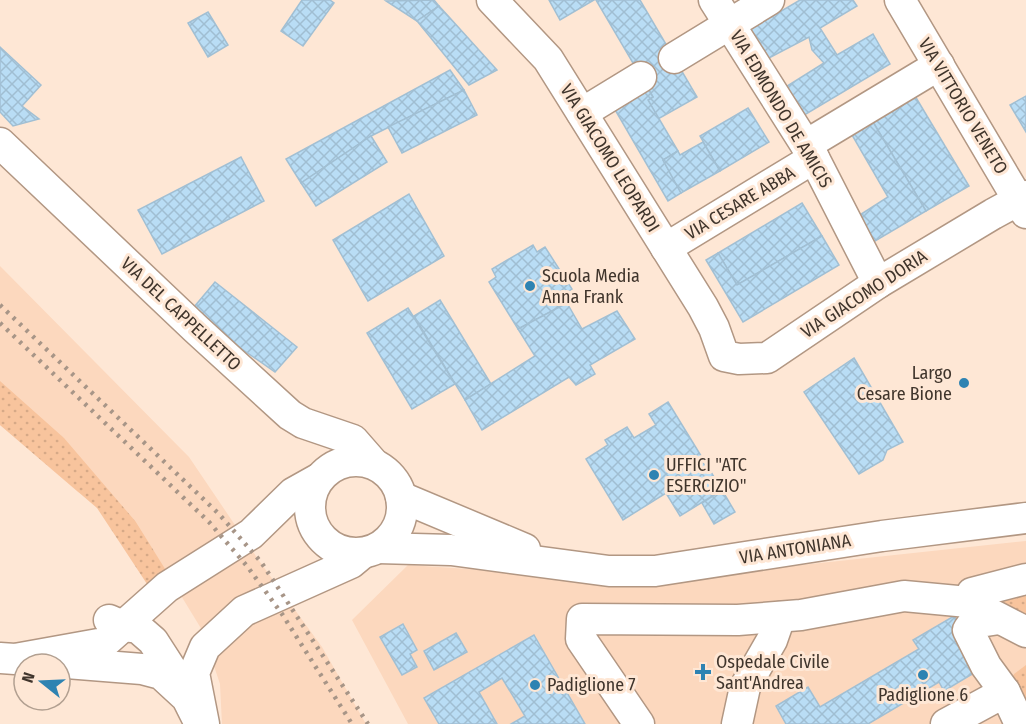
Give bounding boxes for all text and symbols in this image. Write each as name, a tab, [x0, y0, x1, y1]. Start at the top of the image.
street label: VIA EDMONDO DE AMICIS	[725, 26, 837, 192]
street label: VIA VITTORIO VENETO	[914, 34, 1012, 178]
street label: VIA GIACOMO LEOPARDI	[556, 80, 664, 236]
street label: VIA CESARE ABBA	[681, 161, 799, 244]
street label: VIA GIACOMO DORIA	[797, 245, 932, 343]
street label: VIA DEL CAPPELLETTO	[116, 253, 246, 375]
place label: Scuola Media Anna Frank	[542, 265, 640, 308]
marker: Scuola Media Anna Frank	[523, 279, 537, 293]
place label: Largo Cesare Bione	[857, 362, 952, 405]
marker: Largo Cesare Bione	[957, 376, 971, 390]
place label: UFFICI "ATC ESERCIZIO"	[666, 454, 747, 497]
marker: UFFICI "ATC ESERCIZIO"	[647, 468, 661, 482]
street label: VIA ANTONIANA	[738, 529, 853, 569]
place label: Ospedale Civile Sant'Andrea	[716, 651, 829, 694]
north arrow	[12, 652, 72, 712]
marker: Ospedale Civile Sant'Andrea	[694, 663, 712, 681]
marker: Padiglione 6	[916, 668, 930, 682]
text: N	[18, 670, 39, 685]
place label: Padiglione 7	[547, 674, 636, 696]
marker: Padiglione 7	[528, 678, 542, 692]
place label: Padiglione 6	[878, 684, 968, 706]

